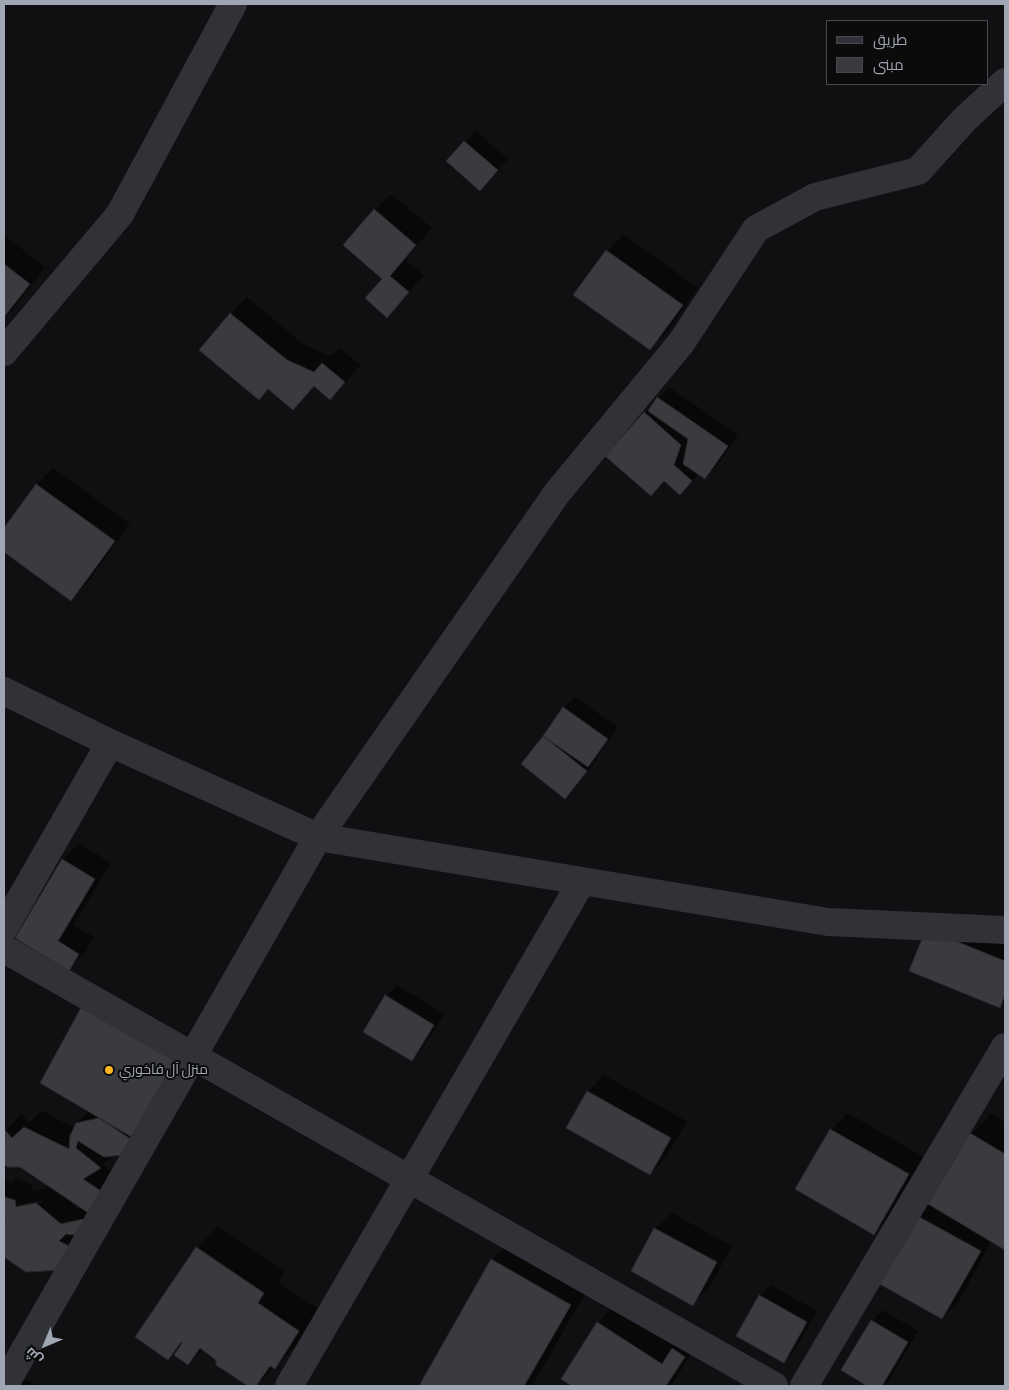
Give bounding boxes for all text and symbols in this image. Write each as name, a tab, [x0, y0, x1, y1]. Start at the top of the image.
legend	[826, 20, 989, 85]
text: طريق	[873, 33, 907, 48]
text: مبنى	[873, 58, 904, 73]
place label: منزل آل فاخوري	[119, 1062, 208, 1078]
marker: منزل آل فاخوري	[103, 1064, 115, 1076]
north arrow	[20, 1320, 70, 1370]
text: ش	[23, 1344, 46, 1367]

